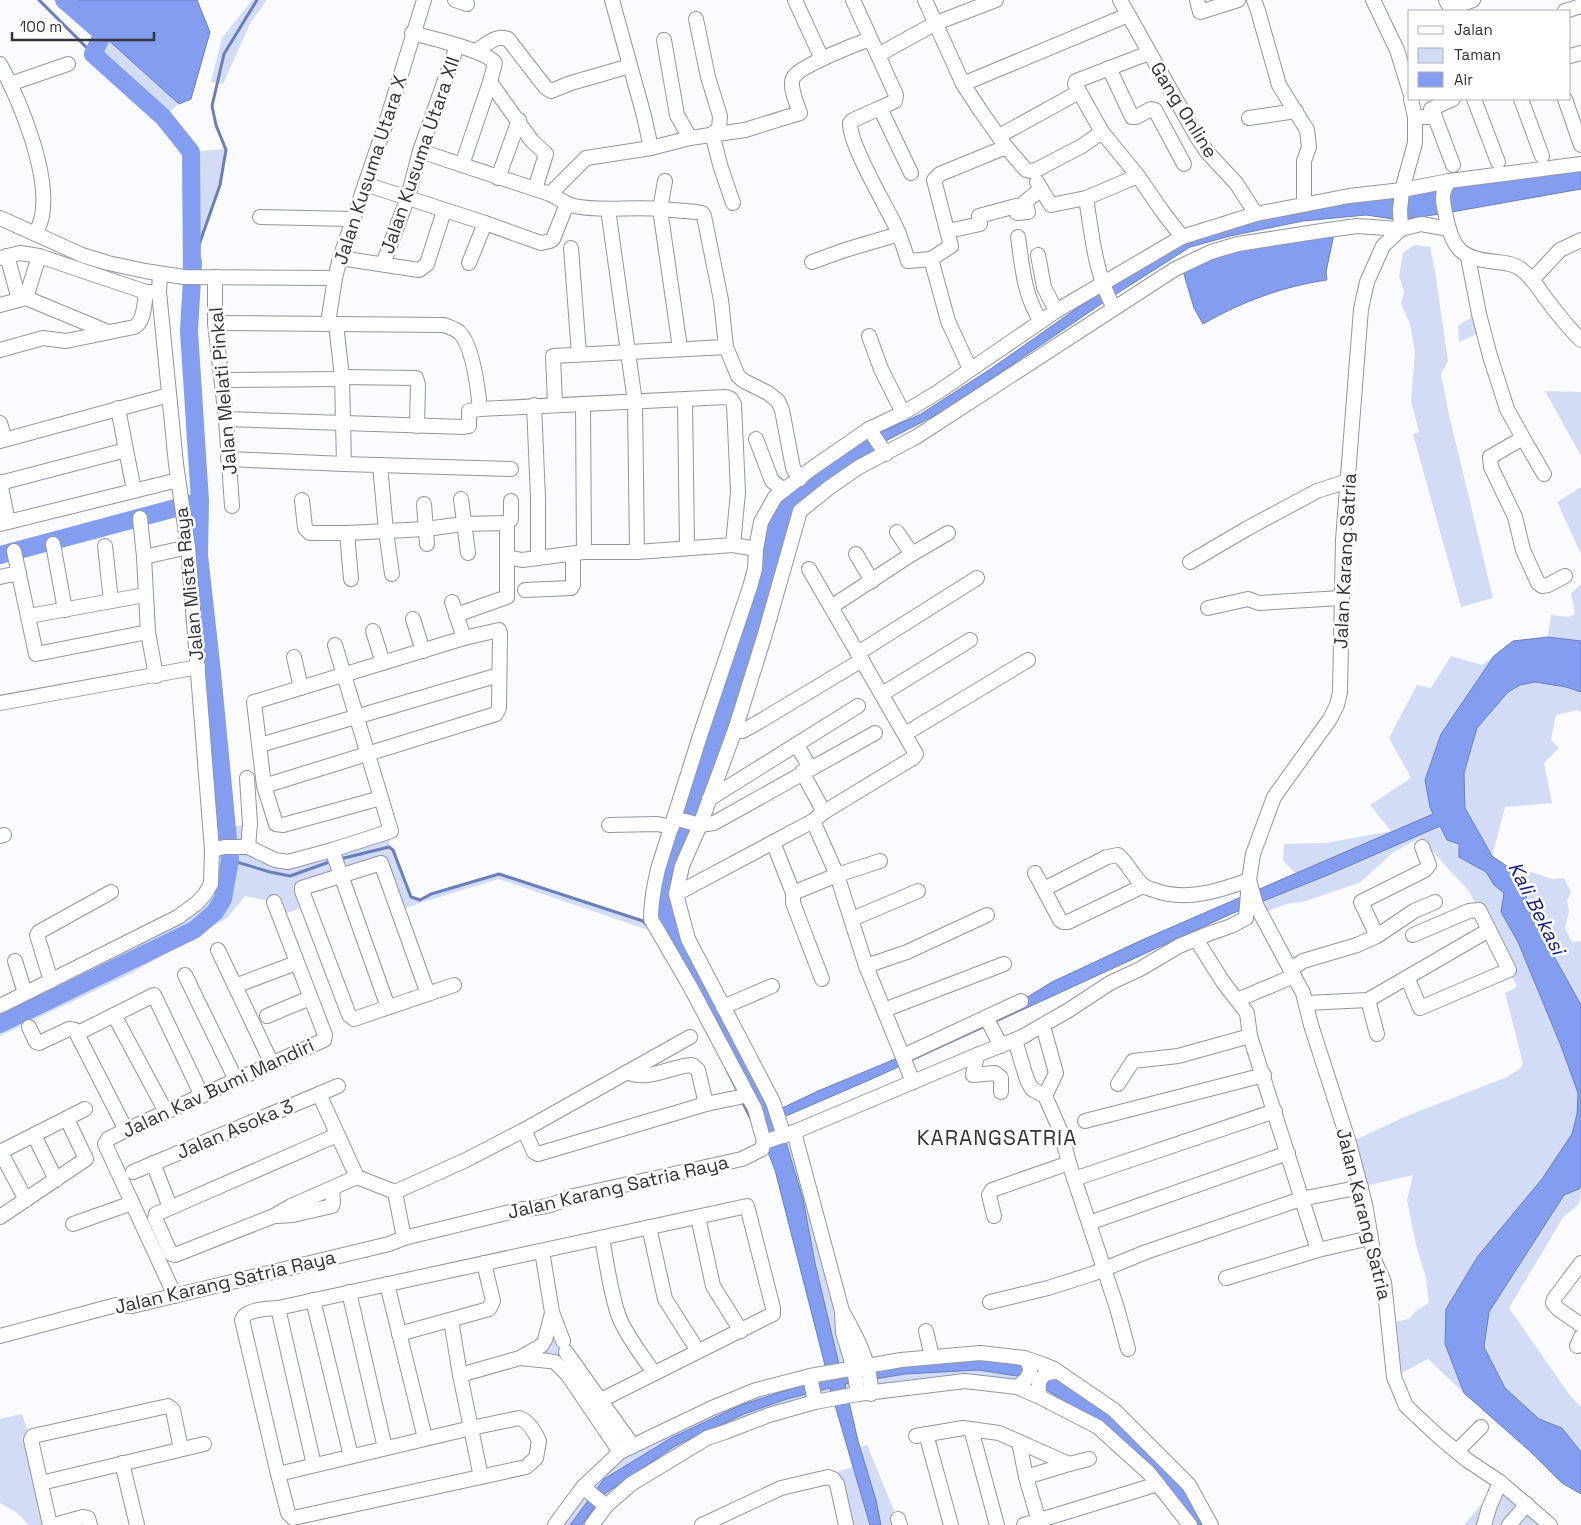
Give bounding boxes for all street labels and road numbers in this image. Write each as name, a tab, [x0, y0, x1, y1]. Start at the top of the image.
street label: Jalan Kusuma Utara XII	[374, 53, 466, 257]
street label: Gang Online	[1145, 57, 1223, 163]
street label: Jalan Kusuma Utara X	[328, 72, 412, 268]
street label: Jalan Melati Pinkal	[203, 306, 243, 476]
street label: Jalan Karang Satria	[1328, 472, 1362, 650]
street label: Jalan Mista Raya	[168, 506, 210, 662]
street label: Jalan Kav Bumi Mandiri	[118, 1033, 318, 1143]
street label: Jalan Asoka 3	[173, 1093, 297, 1165]
street label: Jalan Karang Satria	[1331, 1125, 1397, 1303]
street label: Jalan Karang Satria Raya	[505, 1149, 731, 1225]
street label: Jalan Karang Satria Raya	[112, 1244, 338, 1320]

